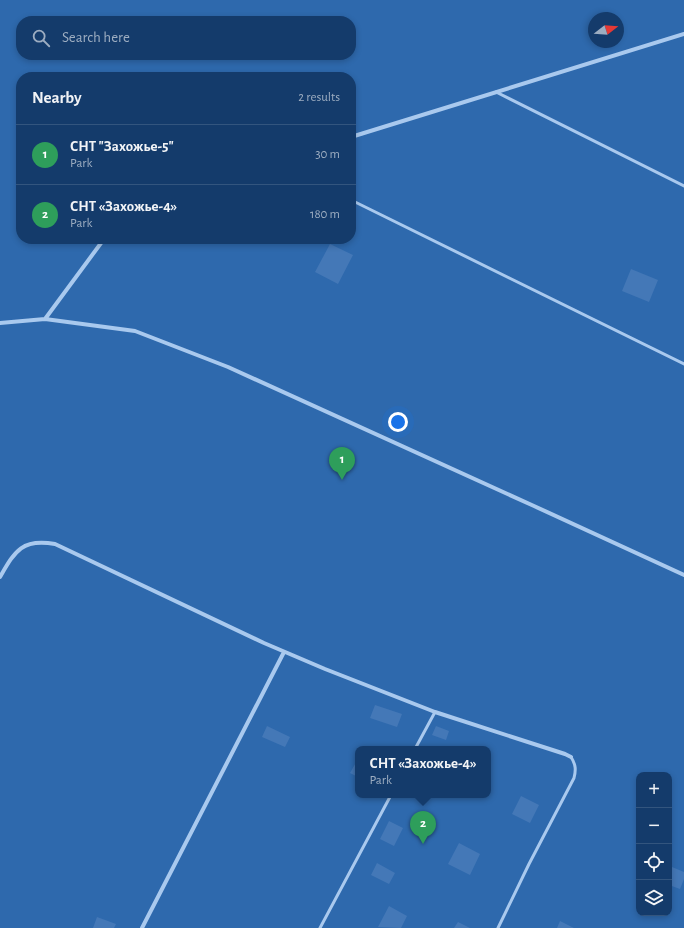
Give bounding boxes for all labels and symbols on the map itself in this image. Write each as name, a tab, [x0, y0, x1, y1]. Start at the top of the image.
north arrow	[588, 12, 624, 48]
your location	[388, 412, 408, 432]
pin: 1	[329, 447, 355, 480]
pin: 2	[410, 811, 436, 844]

